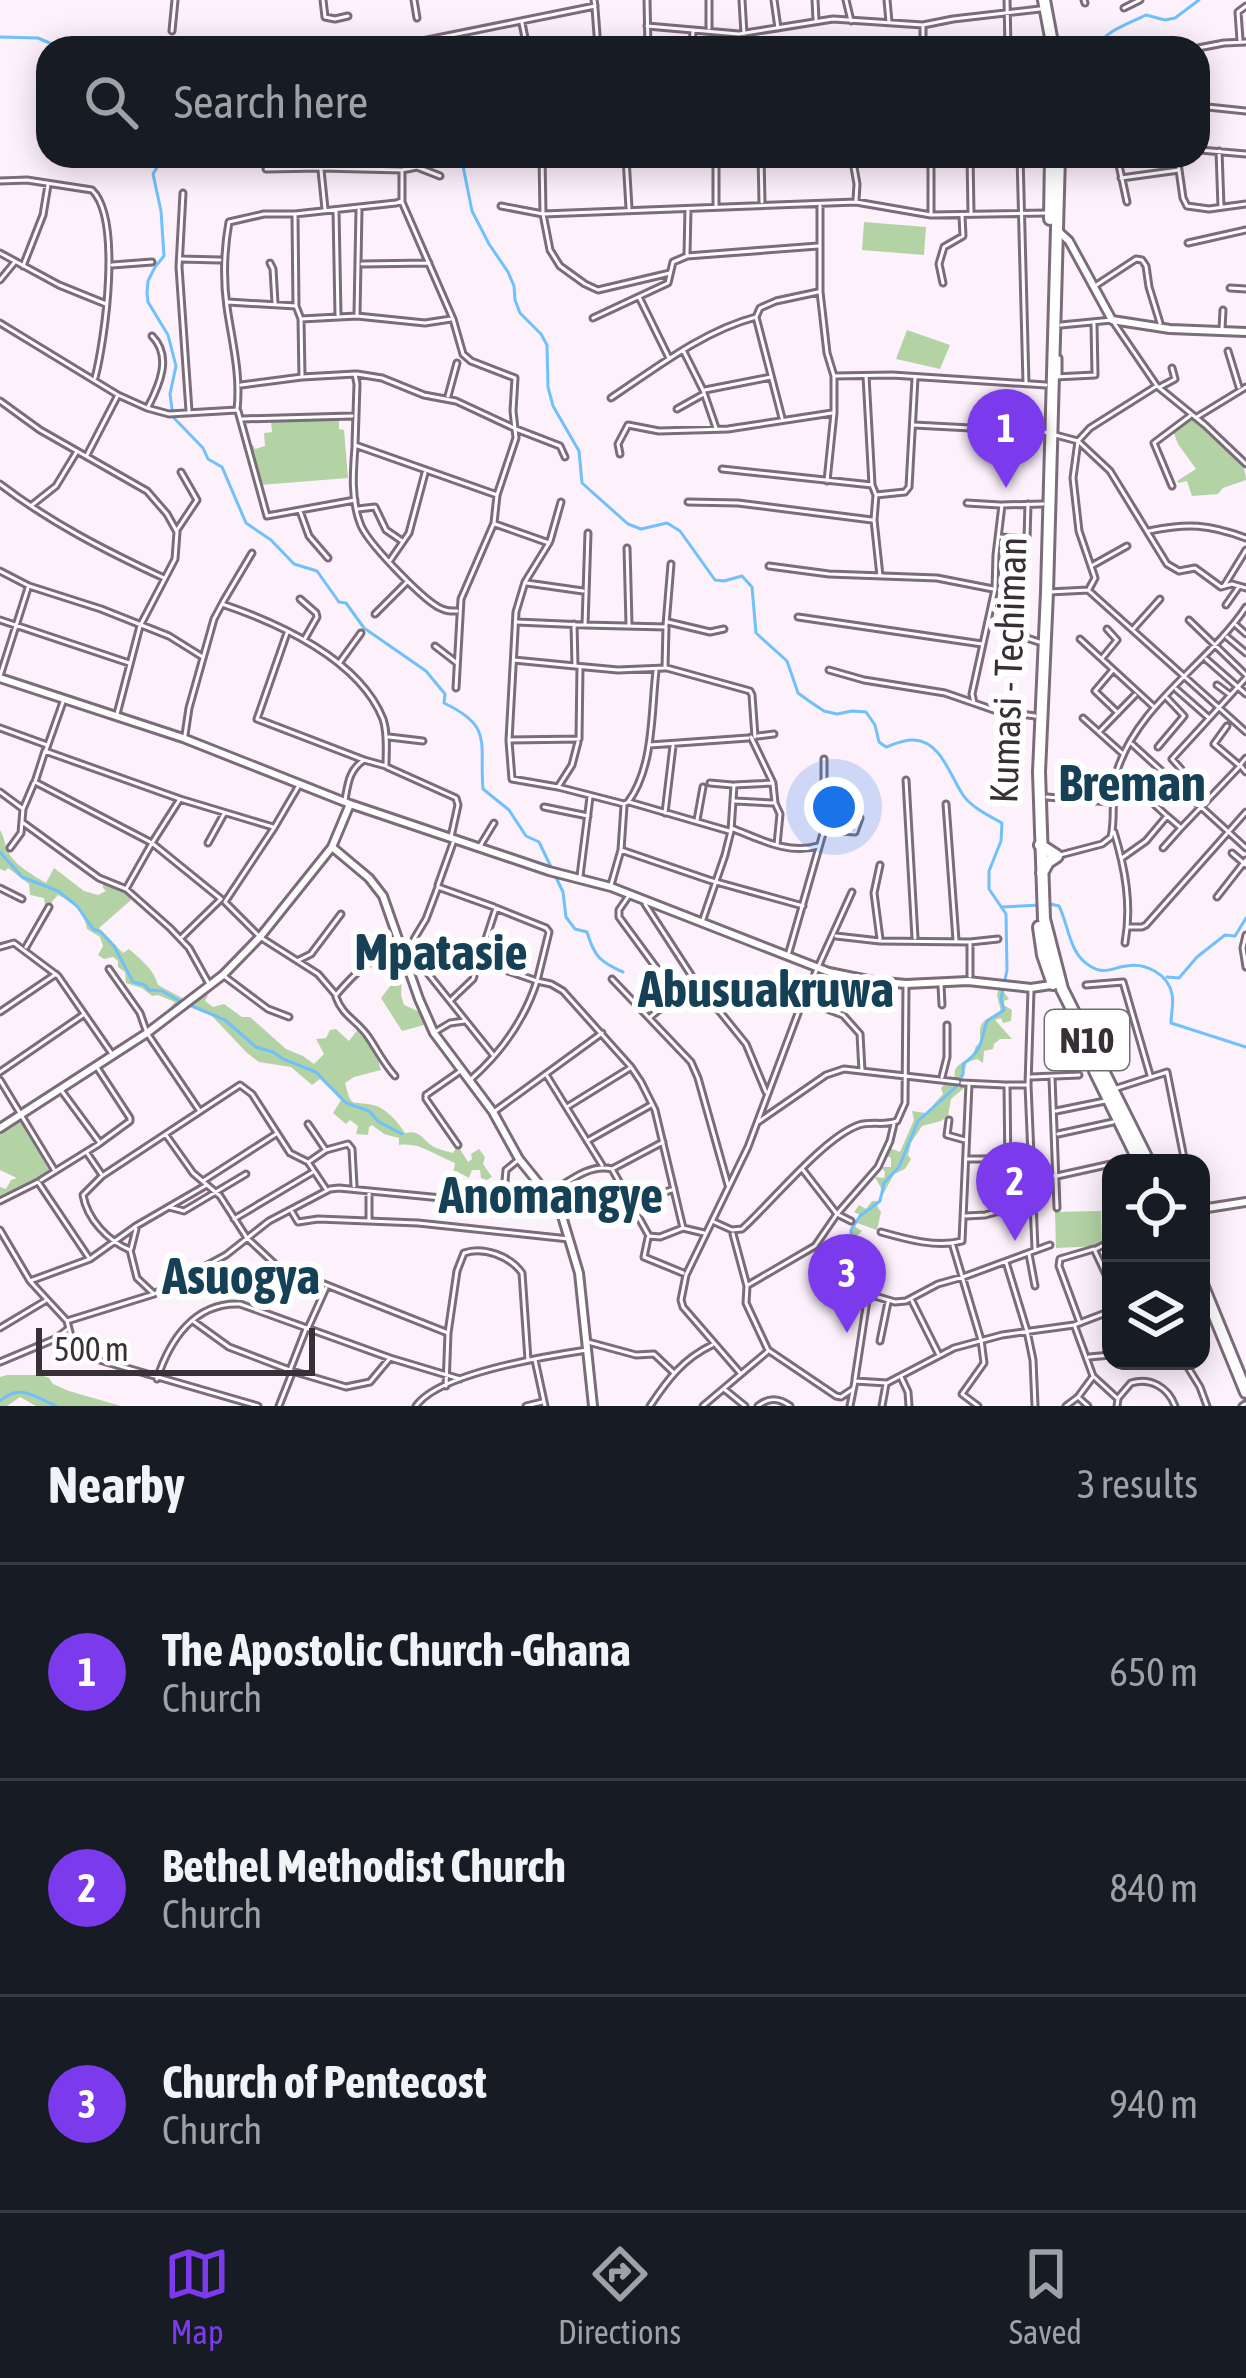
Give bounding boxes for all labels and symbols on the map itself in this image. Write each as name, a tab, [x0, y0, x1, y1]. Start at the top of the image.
pin: 1	[967, 389, 1045, 488]
street label: Kumasi - Techiman	[981, 536, 1035, 804]
district label: Breman	[1058, 753, 1206, 812]
your location	[804, 777, 864, 837]
district label: Mpatasie	[354, 922, 528, 981]
district label: Abusuakruwa	[637, 959, 894, 1018]
road number: N10	[1045, 1010, 1129, 1070]
pin: 2	[976, 1142, 1054, 1241]
district label: Anomangye	[438, 1165, 663, 1224]
pin: 3	[808, 1234, 886, 1333]
district label: Asuogya	[161, 1246, 320, 1305]
scale bar	[36, 1322, 315, 1375]

